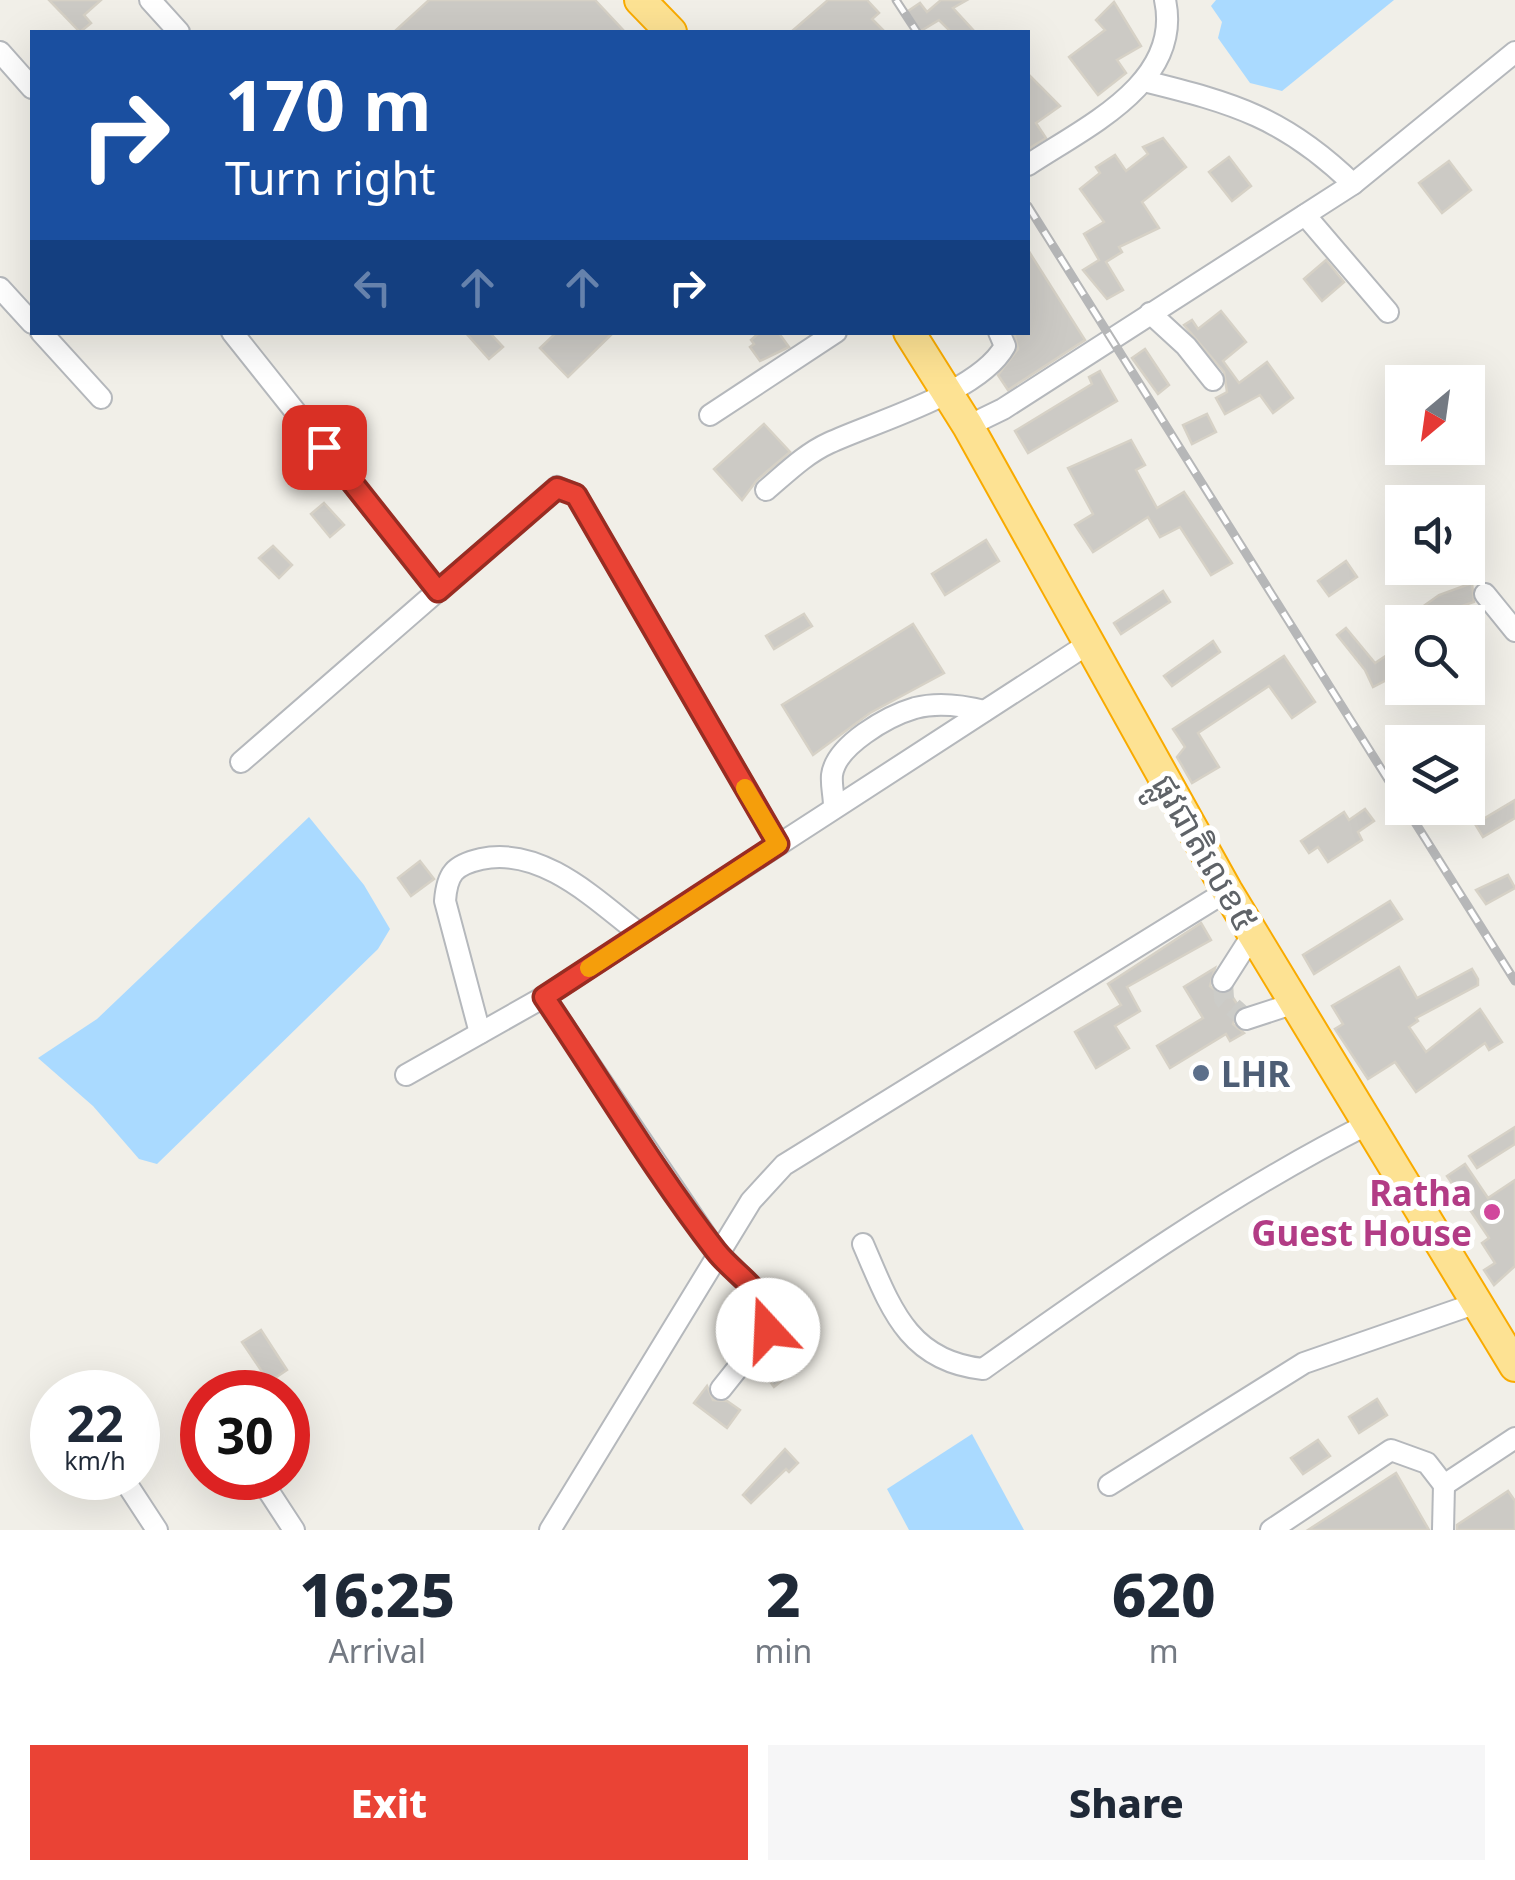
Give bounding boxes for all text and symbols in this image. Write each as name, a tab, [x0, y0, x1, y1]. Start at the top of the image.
text: 170 m	[225, 56, 432, 152]
icon: right	[60, 70, 190, 200]
text: Turn right	[225, 147, 436, 208]
icon: left	[345, 260, 400, 315]
icon: ahead	[450, 260, 505, 315]
icon: ahead	[555, 260, 610, 315]
icon: right	[660, 260, 715, 315]
north arrow	[1385, 365, 1485, 465]
map controls	[1385, 365, 1485, 825]
pin	[282, 405, 367, 490]
icon: arrive	[297, 420, 352, 475]
button: sound	[1385, 485, 1485, 585]
button: search	[1385, 605, 1485, 705]
button: layers	[1385, 725, 1485, 825]
street label: ផ្លូវជាតិលេខ៥	[1134, 764, 1270, 944]
place label: LHR	[1221, 1050, 1290, 1097]
marker: LHR	[1190, 1062, 1212, 1084]
place label: Ratha Guest House	[1251, 1169, 1472, 1256]
marker: Ratha Guest House	[1481, 1201, 1503, 1223]
position arrow	[716, 1278, 820, 1382]
speed limit sign: 30	[180, 1370, 310, 1500]
text: 22	[66, 1389, 124, 1457]
text: km/h	[64, 1443, 126, 1477]
text: 16:25	[299, 1553, 455, 1635]
text: 2	[766, 1553, 801, 1635]
text: 620	[1112, 1553, 1216, 1635]
text: Arrival	[328, 1629, 426, 1672]
text: min	[754, 1629, 812, 1672]
text: m	[1149, 1629, 1179, 1672]
button: Exit	[30, 1745, 748, 1860]
button: Share	[768, 1745, 1485, 1860]

